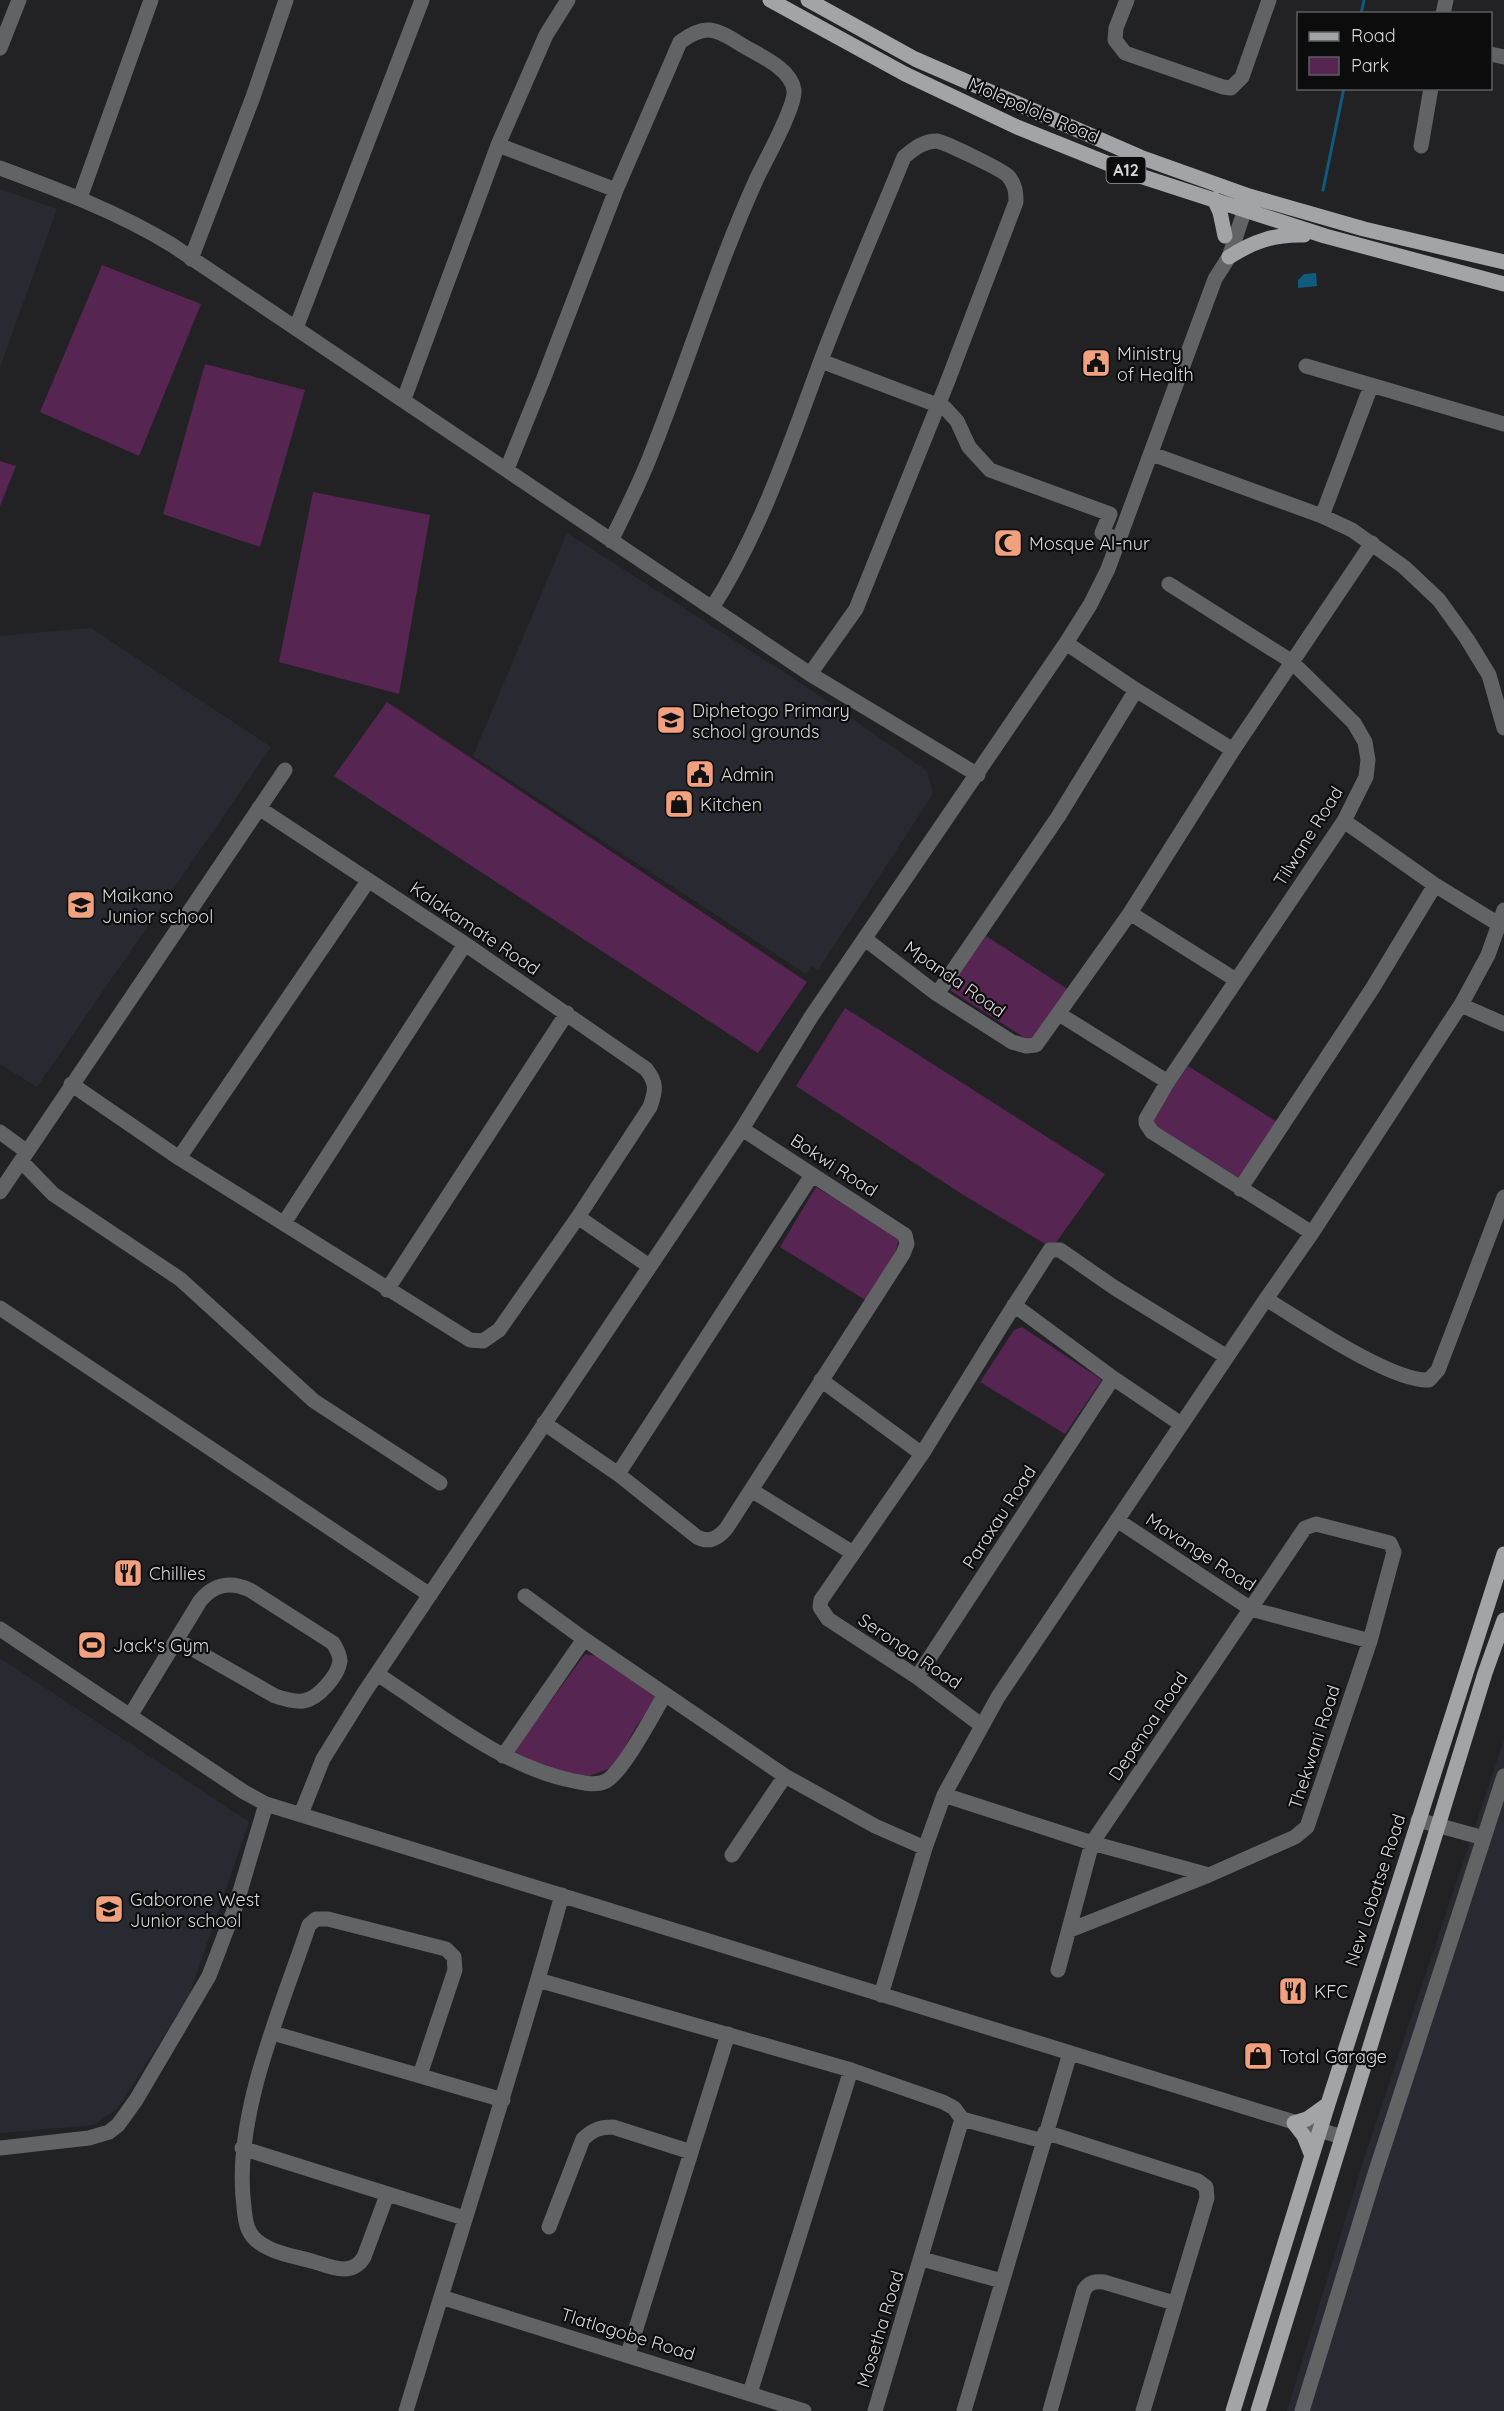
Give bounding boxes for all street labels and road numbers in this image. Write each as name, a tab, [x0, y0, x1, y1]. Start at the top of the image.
street label: Molepolole Road	[965, 72, 1103, 148]
road number: A12	[1106, 157, 1146, 183]
street label: Tilwane Road	[1268, 782, 1348, 890]
street label: Kalakamate Road	[406, 876, 544, 980]
street label: Mpanda Road	[900, 936, 1010, 1022]
street label: Bokwi Road	[786, 1128, 882, 1202]
street label: Paraxau Road	[957, 1461, 1041, 1573]
street label: Mavange Road	[1141, 1508, 1261, 1596]
street label: Seronga Road	[854, 1608, 966, 1694]
street label: Depenoa Road	[1103, 1667, 1193, 1785]
street label: Thekwani Road	[1283, 1682, 1345, 1812]
street label: New Lobatse Road	[1340, 1811, 1410, 1969]
street label: Mosetha Road	[851, 2268, 909, 2390]
street label: Tlatlagobe Road	[558, 2303, 698, 2365]

